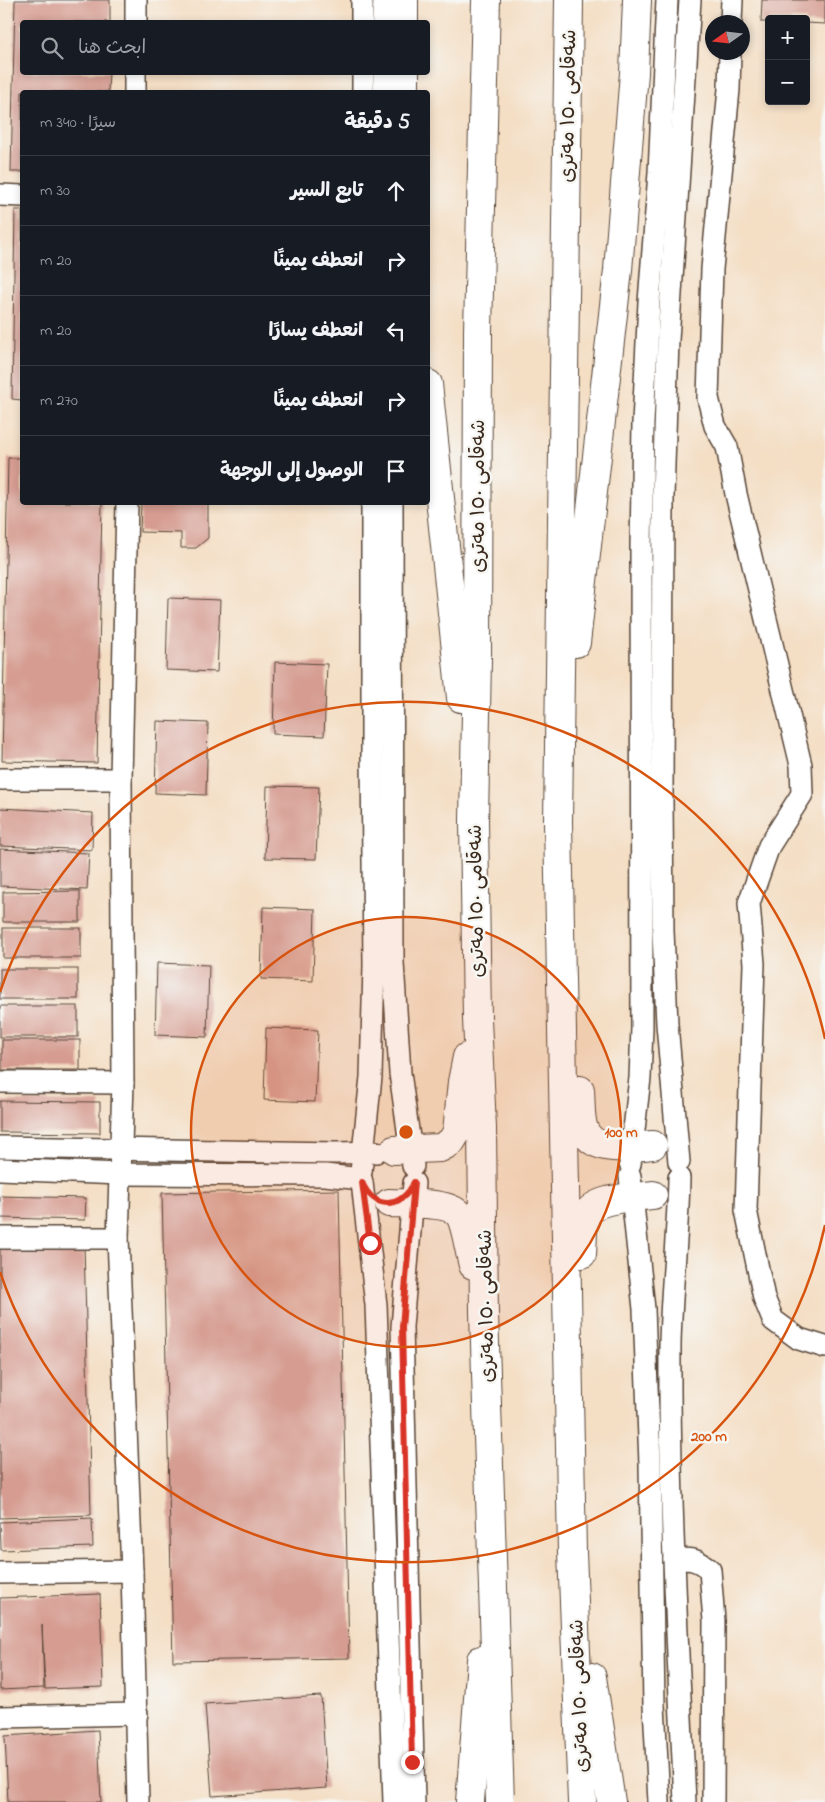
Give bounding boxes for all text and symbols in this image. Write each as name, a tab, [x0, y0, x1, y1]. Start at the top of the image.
north arrow	[705, 15, 750, 60]
map controls	[765, 15, 810, 105]
button: +	[765, 15, 810, 60]
search box	[20, 20, 430, 75]
street label: شەقامی ١٥٠ مەتری	[554, 29, 585, 183]
icon: search	[38, 34, 66, 62]
text: ابحث هنا	[78, 35, 146, 62]
button: −	[765, 60, 810, 105]
text: 5 دقيقة	[344, 108, 410, 138]
text: سيرًا · 340 m	[40, 111, 116, 135]
icon: ahead	[382, 177, 410, 205]
text: تابع السير	[291, 178, 363, 205]
text: 30 m	[40, 179, 70, 203]
icon: right	[382, 247, 410, 275]
text: انعطف يمينًا	[273, 248, 363, 275]
text: 20 m	[40, 249, 71, 273]
icon: left	[382, 317, 410, 345]
text: انعطف يسارًا	[268, 318, 363, 345]
text: 20 m	[40, 319, 71, 343]
icon: right	[382, 387, 410, 415]
text: انعطف يمينًا	[273, 388, 363, 415]
text: 270 m	[40, 389, 78, 413]
street label: شەقامی ١٥٠ مەتری	[465, 419, 494, 573]
icon: arrive	[382, 457, 410, 485]
text: الوصول إلى الوجهة	[220, 458, 363, 485]
street label: شەقامی ١٥٠ مەتری	[462, 824, 493, 978]
text: 100 m	[604, 1122, 638, 1144]
centre of rings	[397, 1123, 415, 1141]
street label: شەقامی ١٥٠ مەتری	[472, 1229, 503, 1383]
route start	[359, 1232, 382, 1255]
text: 200 m	[690, 1426, 727, 1448]
street label: شەقامی ١٥٠ مەتری	[563, 1619, 598, 1773]
route end	[401, 1751, 424, 1774]

